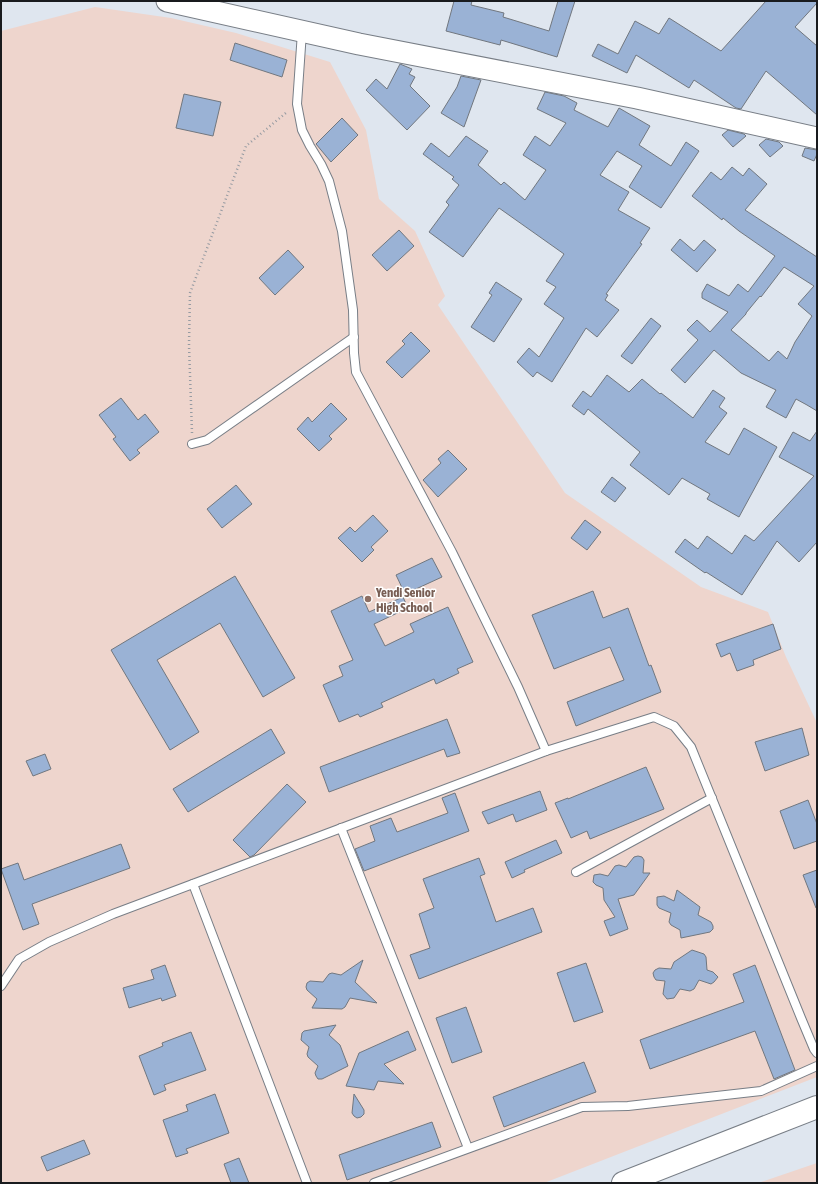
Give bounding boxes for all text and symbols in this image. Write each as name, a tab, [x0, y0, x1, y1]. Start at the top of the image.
place label: Yendi Senior High School	[375, 585, 436, 615]
marker: Yendi Senior High School	[363, 594, 373, 604]

